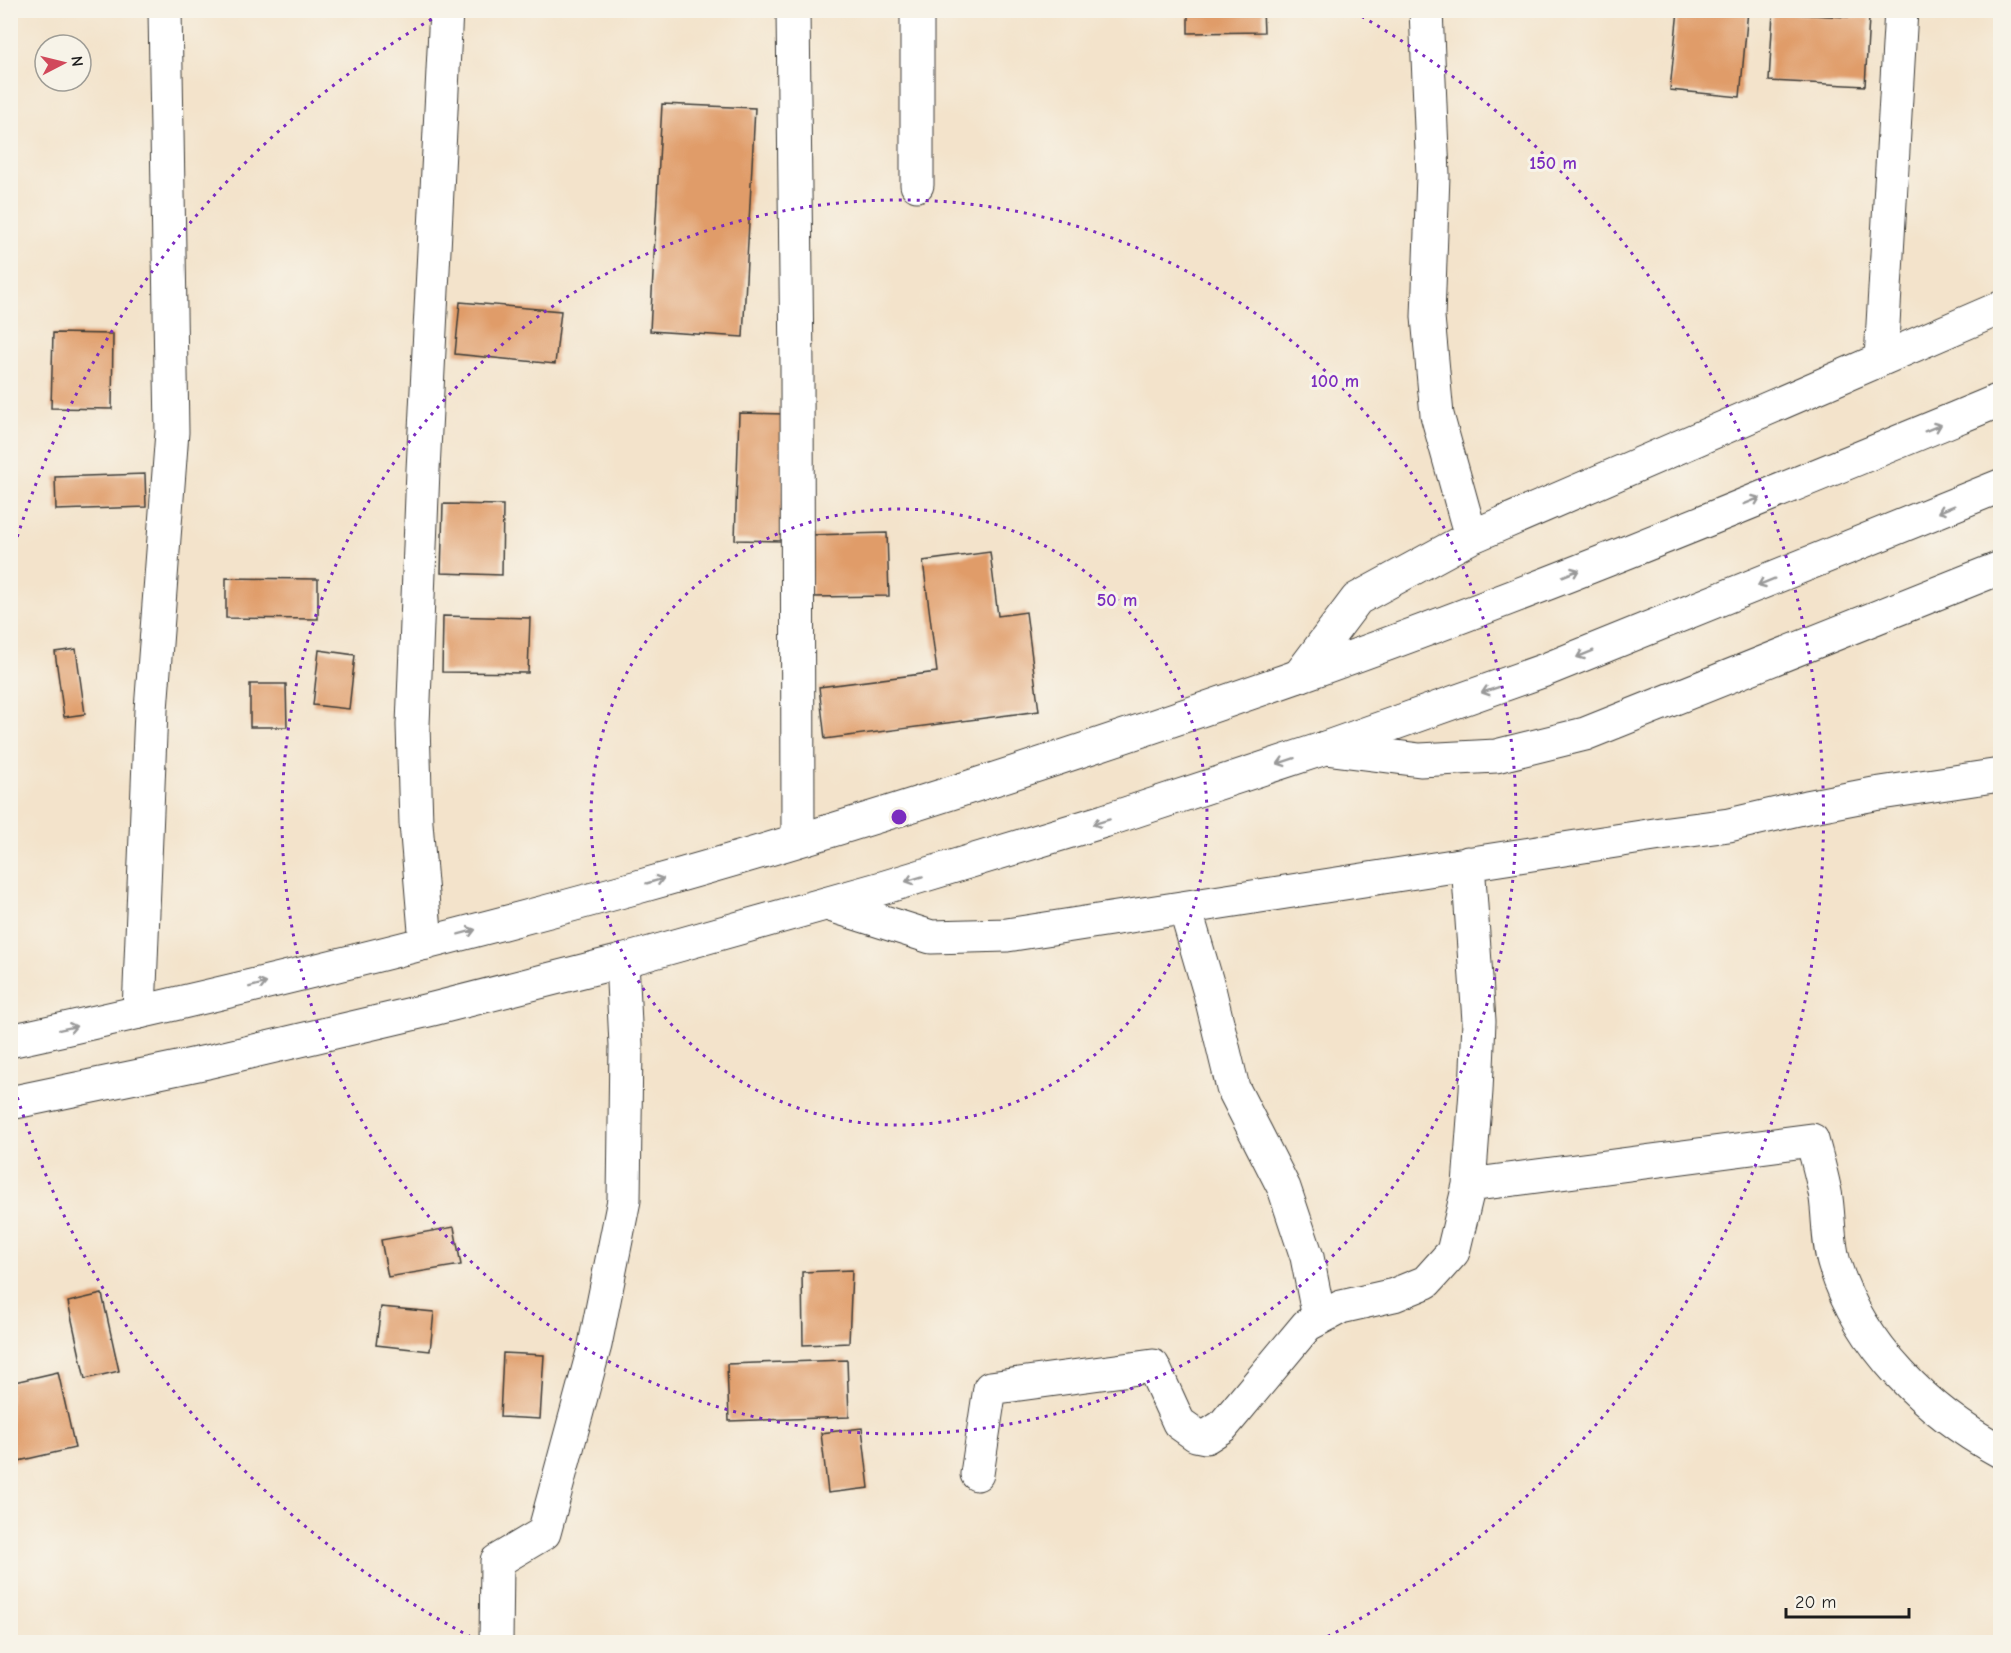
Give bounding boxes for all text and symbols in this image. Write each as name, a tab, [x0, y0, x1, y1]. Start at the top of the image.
north arrow	[33, 33, 93, 93]
text: N	[67, 55, 86, 68]
text: 150 m	[1529, 153, 1577, 174]
text: 100 m	[1311, 371, 1359, 392]
one-way arrow	[1923, 422, 1942, 433]
one-way arrow	[1743, 494, 1761, 505]
one-way arrow	[1938, 504, 1956, 515]
one-way arrow	[1562, 567, 1580, 578]
one-way arrow	[1757, 577, 1775, 588]
text: 50 m	[1097, 590, 1137, 611]
one-way arrow	[1576, 649, 1594, 660]
one-way arrow	[1481, 685, 1500, 696]
one-way arrow	[1277, 756, 1296, 767]
centre of rings	[889, 807, 909, 827]
one-way arrow	[1092, 817, 1111, 828]
one-way arrow	[905, 874, 924, 885]
one-way arrow	[646, 875, 665, 886]
one-way arrow	[457, 926, 476, 938]
one-way arrow	[248, 978, 267, 990]
one-way arrow	[57, 1022, 77, 1033]
scale bar	[1786, 1581, 1909, 1619]
text: 20 m	[1795, 1592, 1836, 1613]

